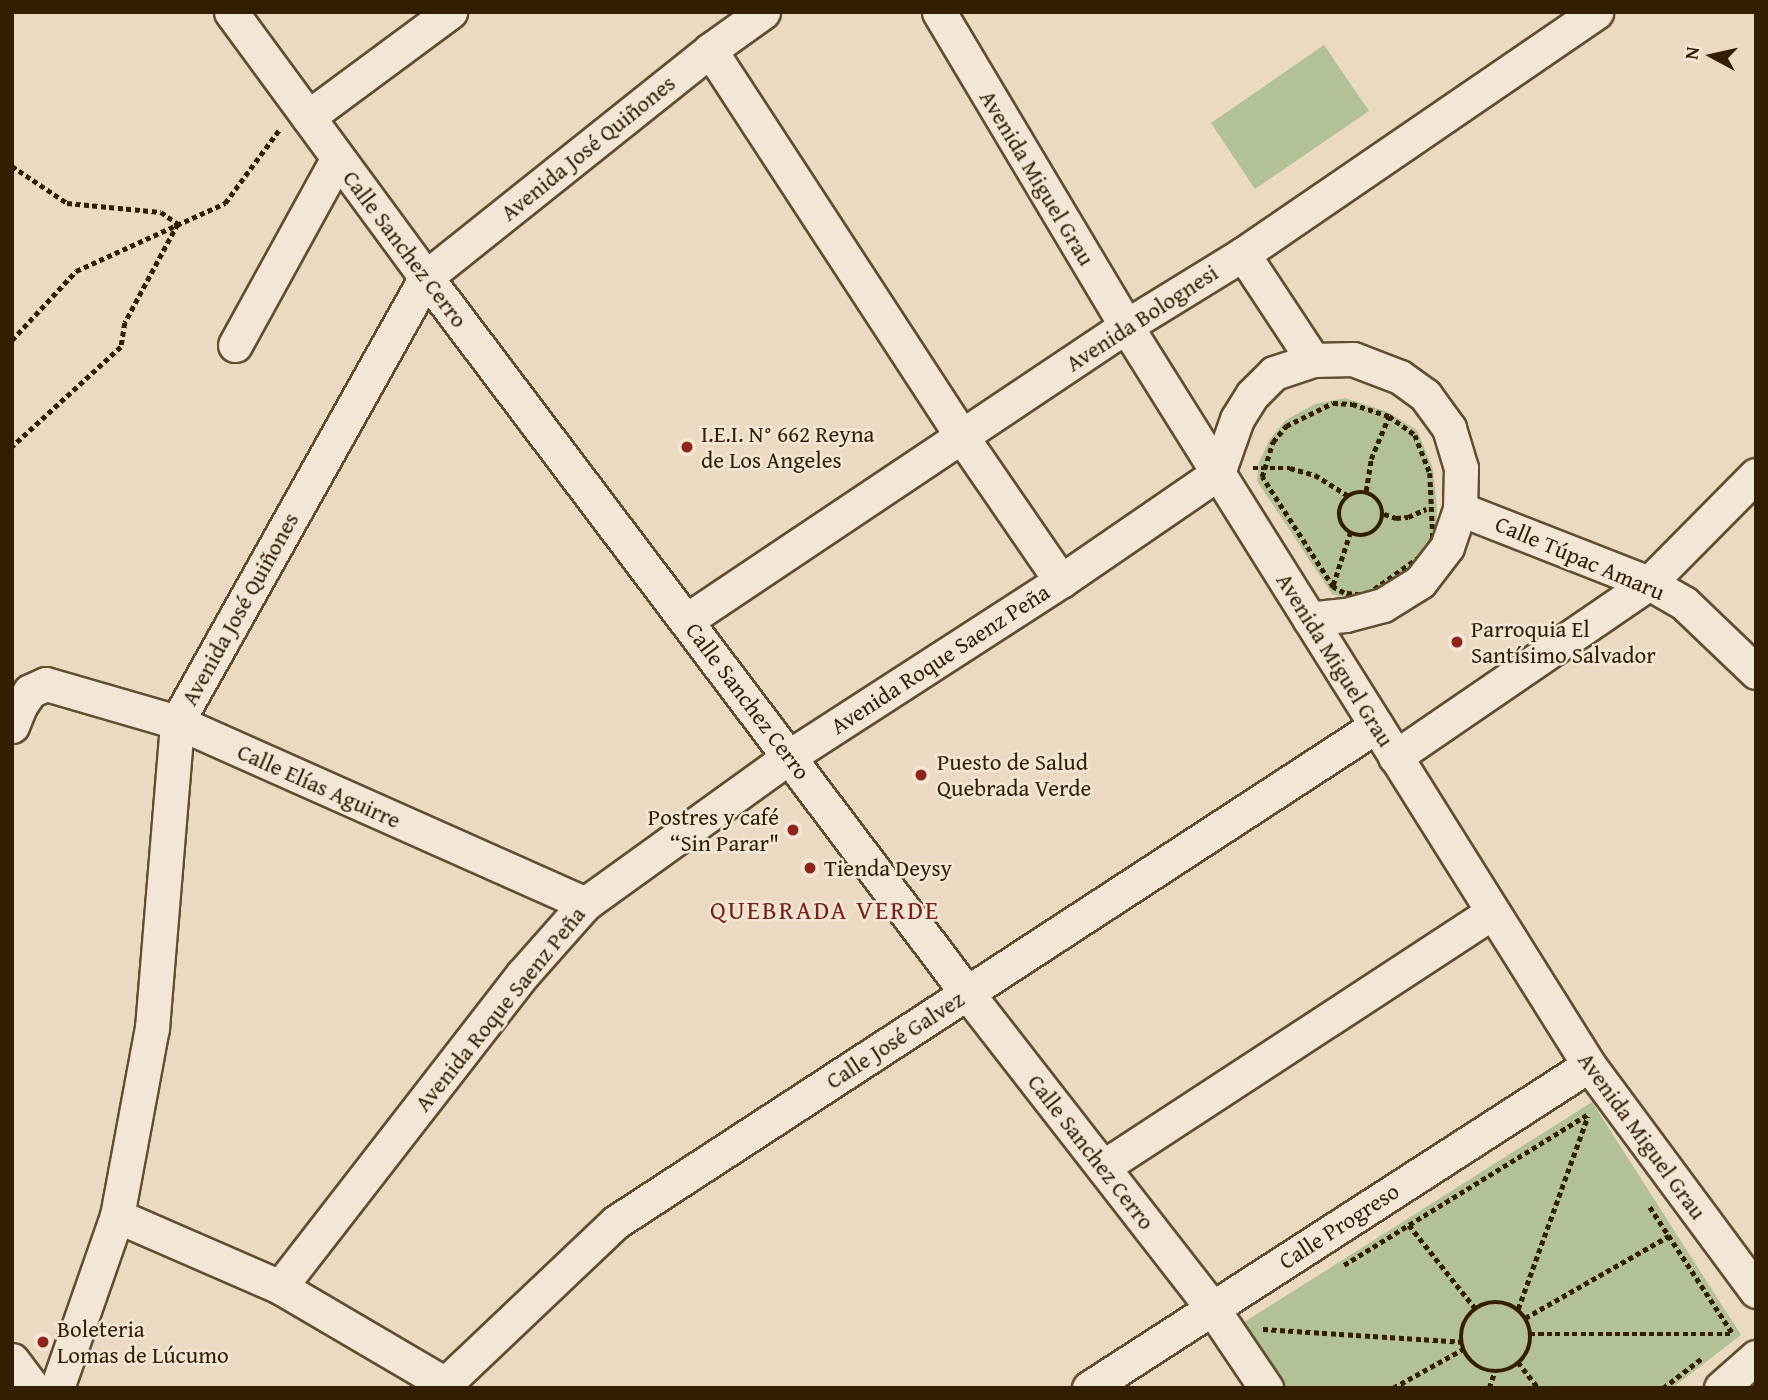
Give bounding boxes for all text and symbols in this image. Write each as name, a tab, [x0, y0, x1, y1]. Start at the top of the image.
north arrow	[1677, 21, 1747, 91]
text: N	[1676, 45, 1706, 61]
street label: Avenida José Quiñones	[495, 69, 681, 227]
street label: Avenida Miguel Grau	[974, 85, 1100, 271]
street label: Calle Sanchez Cerro	[337, 165, 473, 333]
street label: Avenida Bolognesi	[1061, 259, 1223, 377]
place label: I.E.I. N° 662 Reyna de Los Angeles	[701, 420, 874, 474]
marker: I.E.I. N° 662 Reyna de Los Angeles	[679, 439, 695, 455]
street label: Avenida José Quiñones	[175, 508, 305, 710]
street label: Calle Túpac Amaru	[1491, 510, 1669, 606]
street label: Avenida Miguel Grau	[1270, 568, 1400, 752]
street label: Avenida Roque Saenz Peña	[825, 578, 1055, 740]
place label: Parroquia El Santísimo Salvador	[1471, 615, 1656, 669]
street label: Calle Sanchez Cerro	[680, 617, 816, 785]
marker: Parroquia El Santísimo Salvador	[1449, 634, 1465, 650]
street label: Calle Elías Aguirre	[233, 738, 405, 834]
place label: Puesto de Salud Quebrada Verde	[937, 748, 1091, 802]
marker: Puesto de Salud Quebrada Verde	[911, 765, 931, 785]
place label: Postres y café “Sin Parar"	[648, 803, 779, 857]
marker: Postres y café “Sin Parar"	[785, 822, 801, 838]
place label: Tienda Deysy	[824, 854, 952, 882]
marker: Tienda Deysy	[802, 860, 818, 876]
district label: QUEBRADA VERDE	[712, 894, 938, 926]
street label: Avenida Roque Saenz Peña	[409, 901, 591, 1117]
street label: Calle José Galvez	[821, 985, 969, 1095]
street label: Avenida Miguel Grau	[1572, 1047, 1712, 1225]
street label: Calle Sanchez Cerro	[1022, 1069, 1160, 1235]
street label: Calle Progreso	[1274, 1177, 1404, 1275]
place label: Boleteria Lomas de Lúcumo	[57, 1315, 229, 1369]
marker: Boleteria Lomas de Lúcumo	[35, 1334, 51, 1350]

